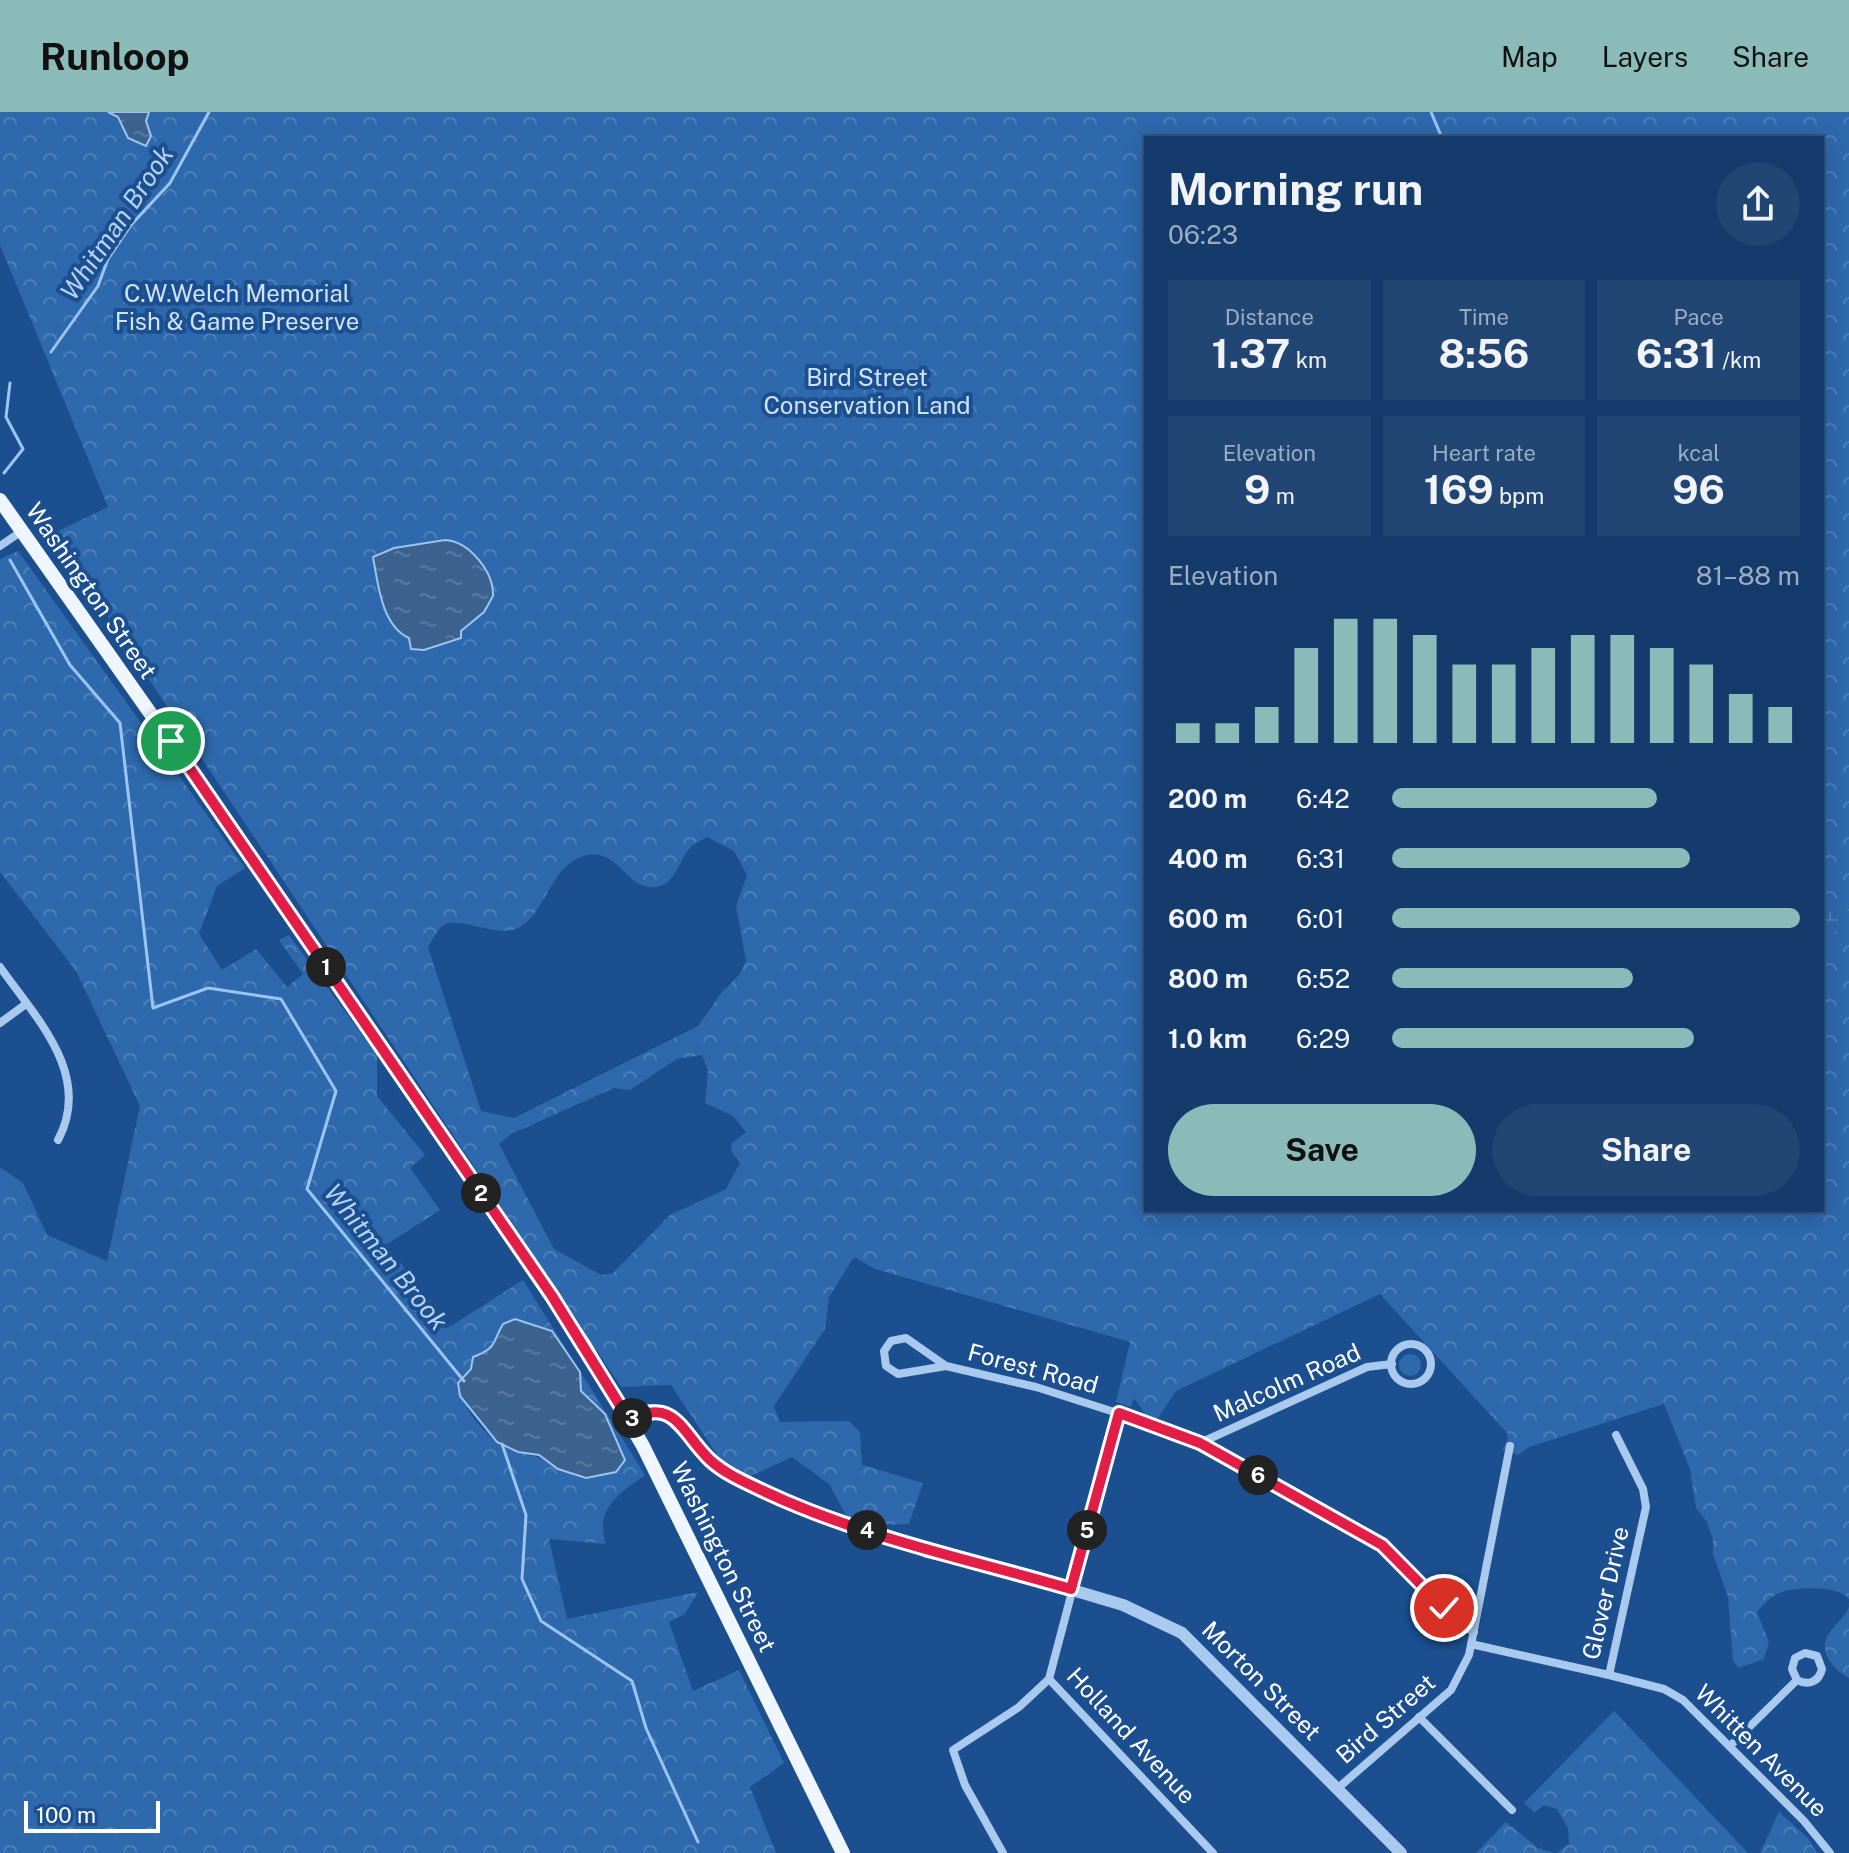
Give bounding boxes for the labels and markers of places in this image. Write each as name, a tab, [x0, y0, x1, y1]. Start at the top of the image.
pin	[137, 707, 205, 775]
pin: 1	[306, 947, 346, 987]
pin: 2	[461, 1173, 501, 1213]
pin: 3	[612, 1398, 652, 1438]
pin: 6	[1238, 1455, 1278, 1495]
pin: 4	[847, 1510, 887, 1550]
pin: 5	[1067, 1510, 1107, 1550]
pin	[1410, 1574, 1478, 1642]

